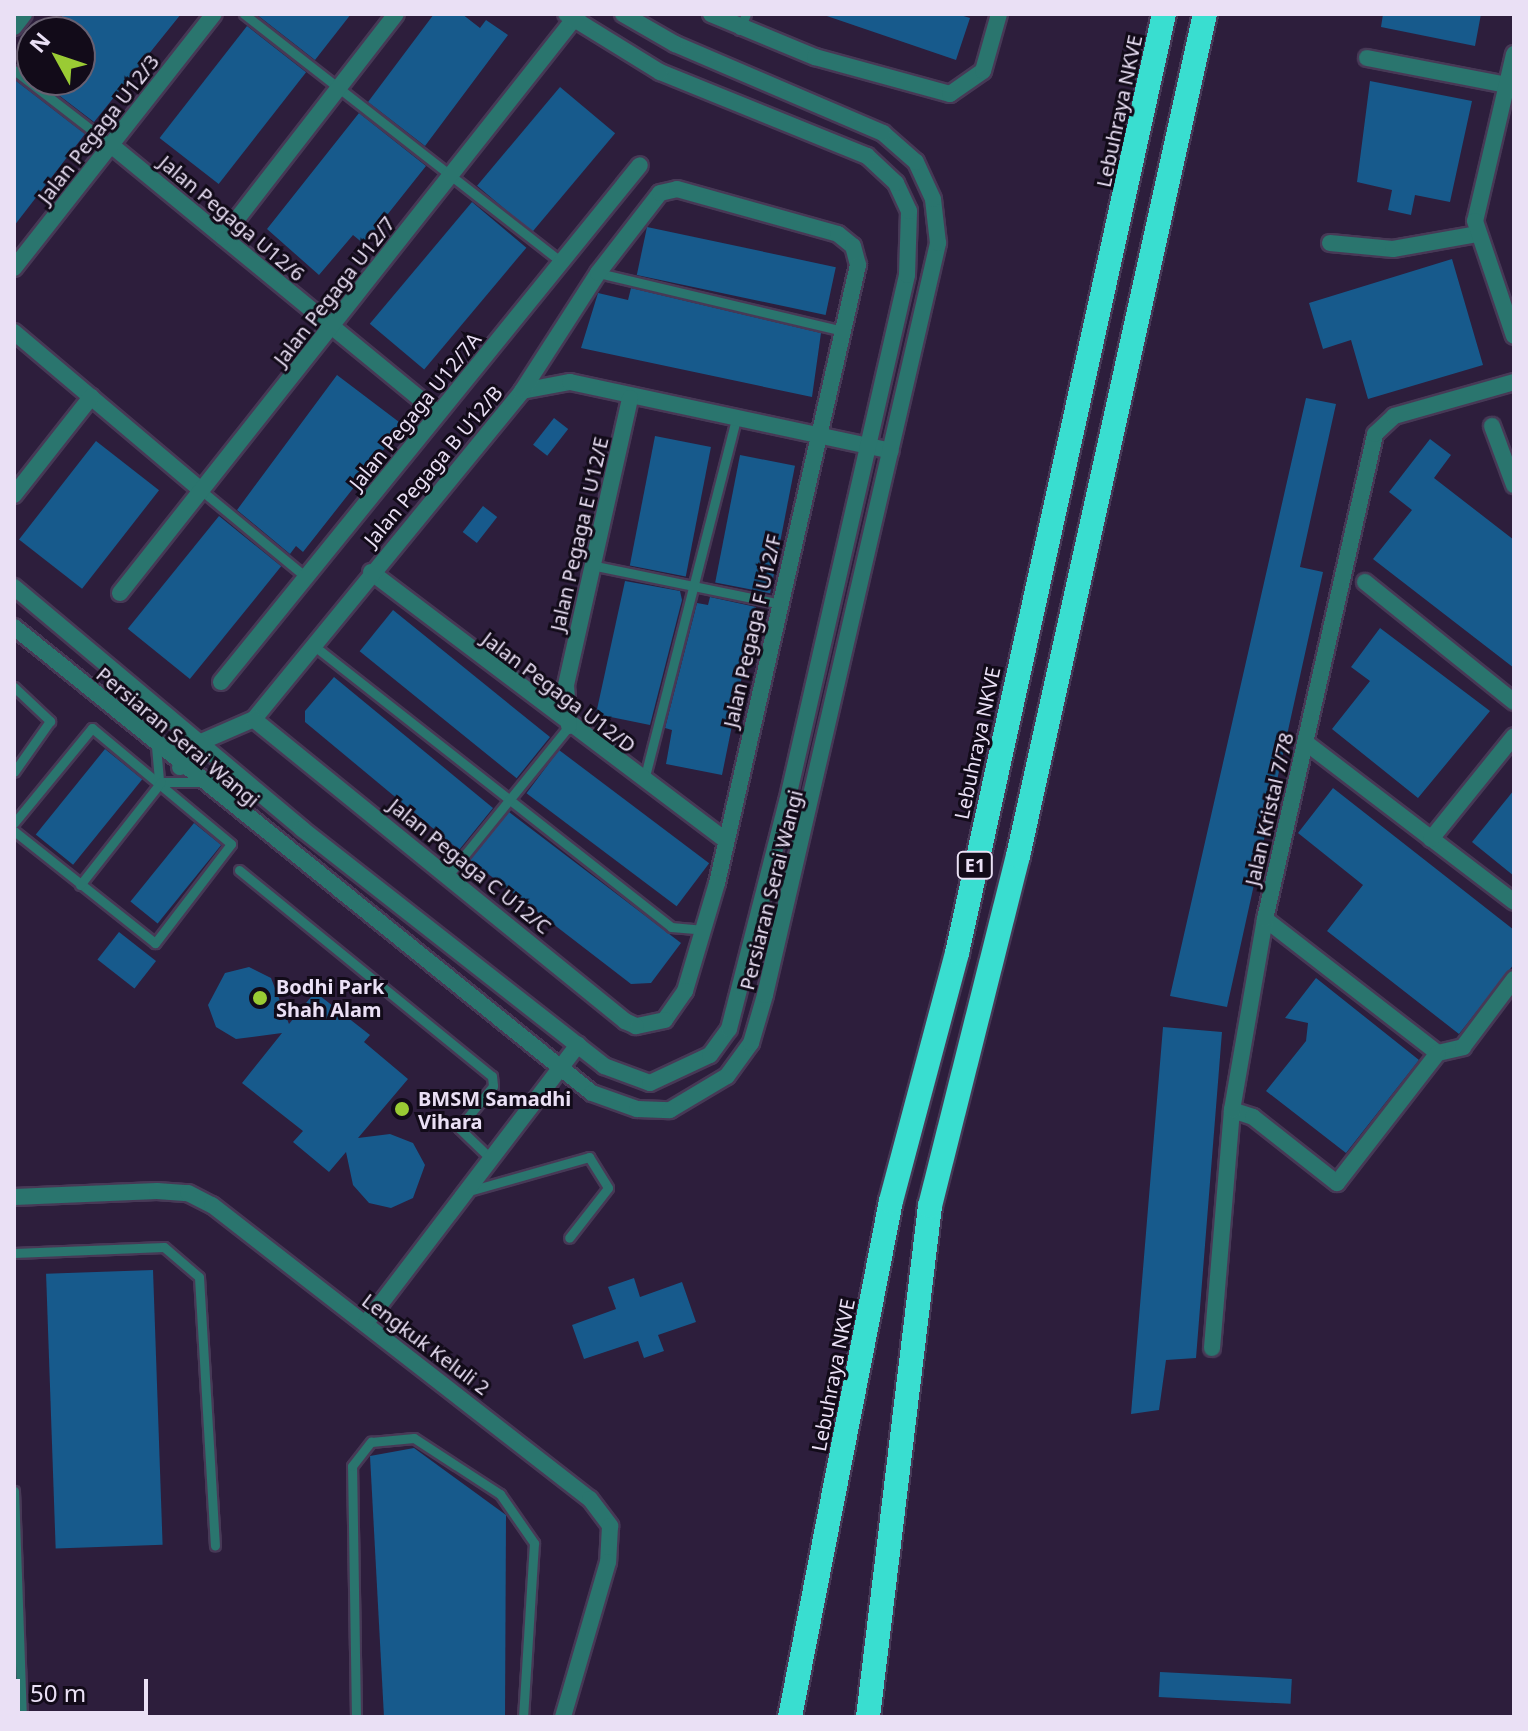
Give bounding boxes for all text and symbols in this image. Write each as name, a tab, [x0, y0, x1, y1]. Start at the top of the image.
north arrow	[16, 16, 96, 96]
text: N	[22, 25, 56, 58]
street label: Lebuhraya NKVE	[1091, 33, 1147, 189]
street label: Jalan Pegaga U12/3	[32, 50, 164, 208]
street label: Jalan Pegaga U12/6	[154, 150, 310, 286]
street label: Jalan Pegaga U12/7	[268, 212, 400, 370]
street label: Jalan Pegaga U12/7A	[344, 328, 486, 494]
street label: Jalan Pegaga B U12/B	[359, 381, 507, 551]
street label: Jalan Pegaga E U12/E	[545, 435, 613, 633]
street label: Jalan Pegaga F U12/F	[718, 532, 786, 730]
street label: Jalan Pegaga U12/D	[478, 627, 640, 757]
street label: Persiaran Serai Wangi	[92, 662, 264, 812]
street label: Lebuhraya NKVE	[949, 665, 1005, 821]
street label: Jalan Kristal 7/78	[1240, 730, 1298, 888]
street label: Persiaran Serai Wangi	[735, 788, 807, 992]
street label: Jalan Pegaga C U12/C	[384, 793, 556, 939]
road number: E1	[955, 851, 995, 879]
place label: Bodhi Park Shah Alam	[276, 974, 384, 1021]
marker: Bodhi Park Shah Alam	[251, 989, 269, 1007]
place label: BMSM Samadhi Vihara	[418, 1086, 571, 1133]
marker: BMSM Samadhi Vihara	[393, 1100, 411, 1118]
street label: Lengkuk Keluli 2	[357, 1288, 495, 1400]
street label: Lebuhraya NKVE	[806, 1297, 860, 1453]
scale bar	[20, 1663, 152, 1713]
text: 50 m	[30, 1676, 86, 1709]

